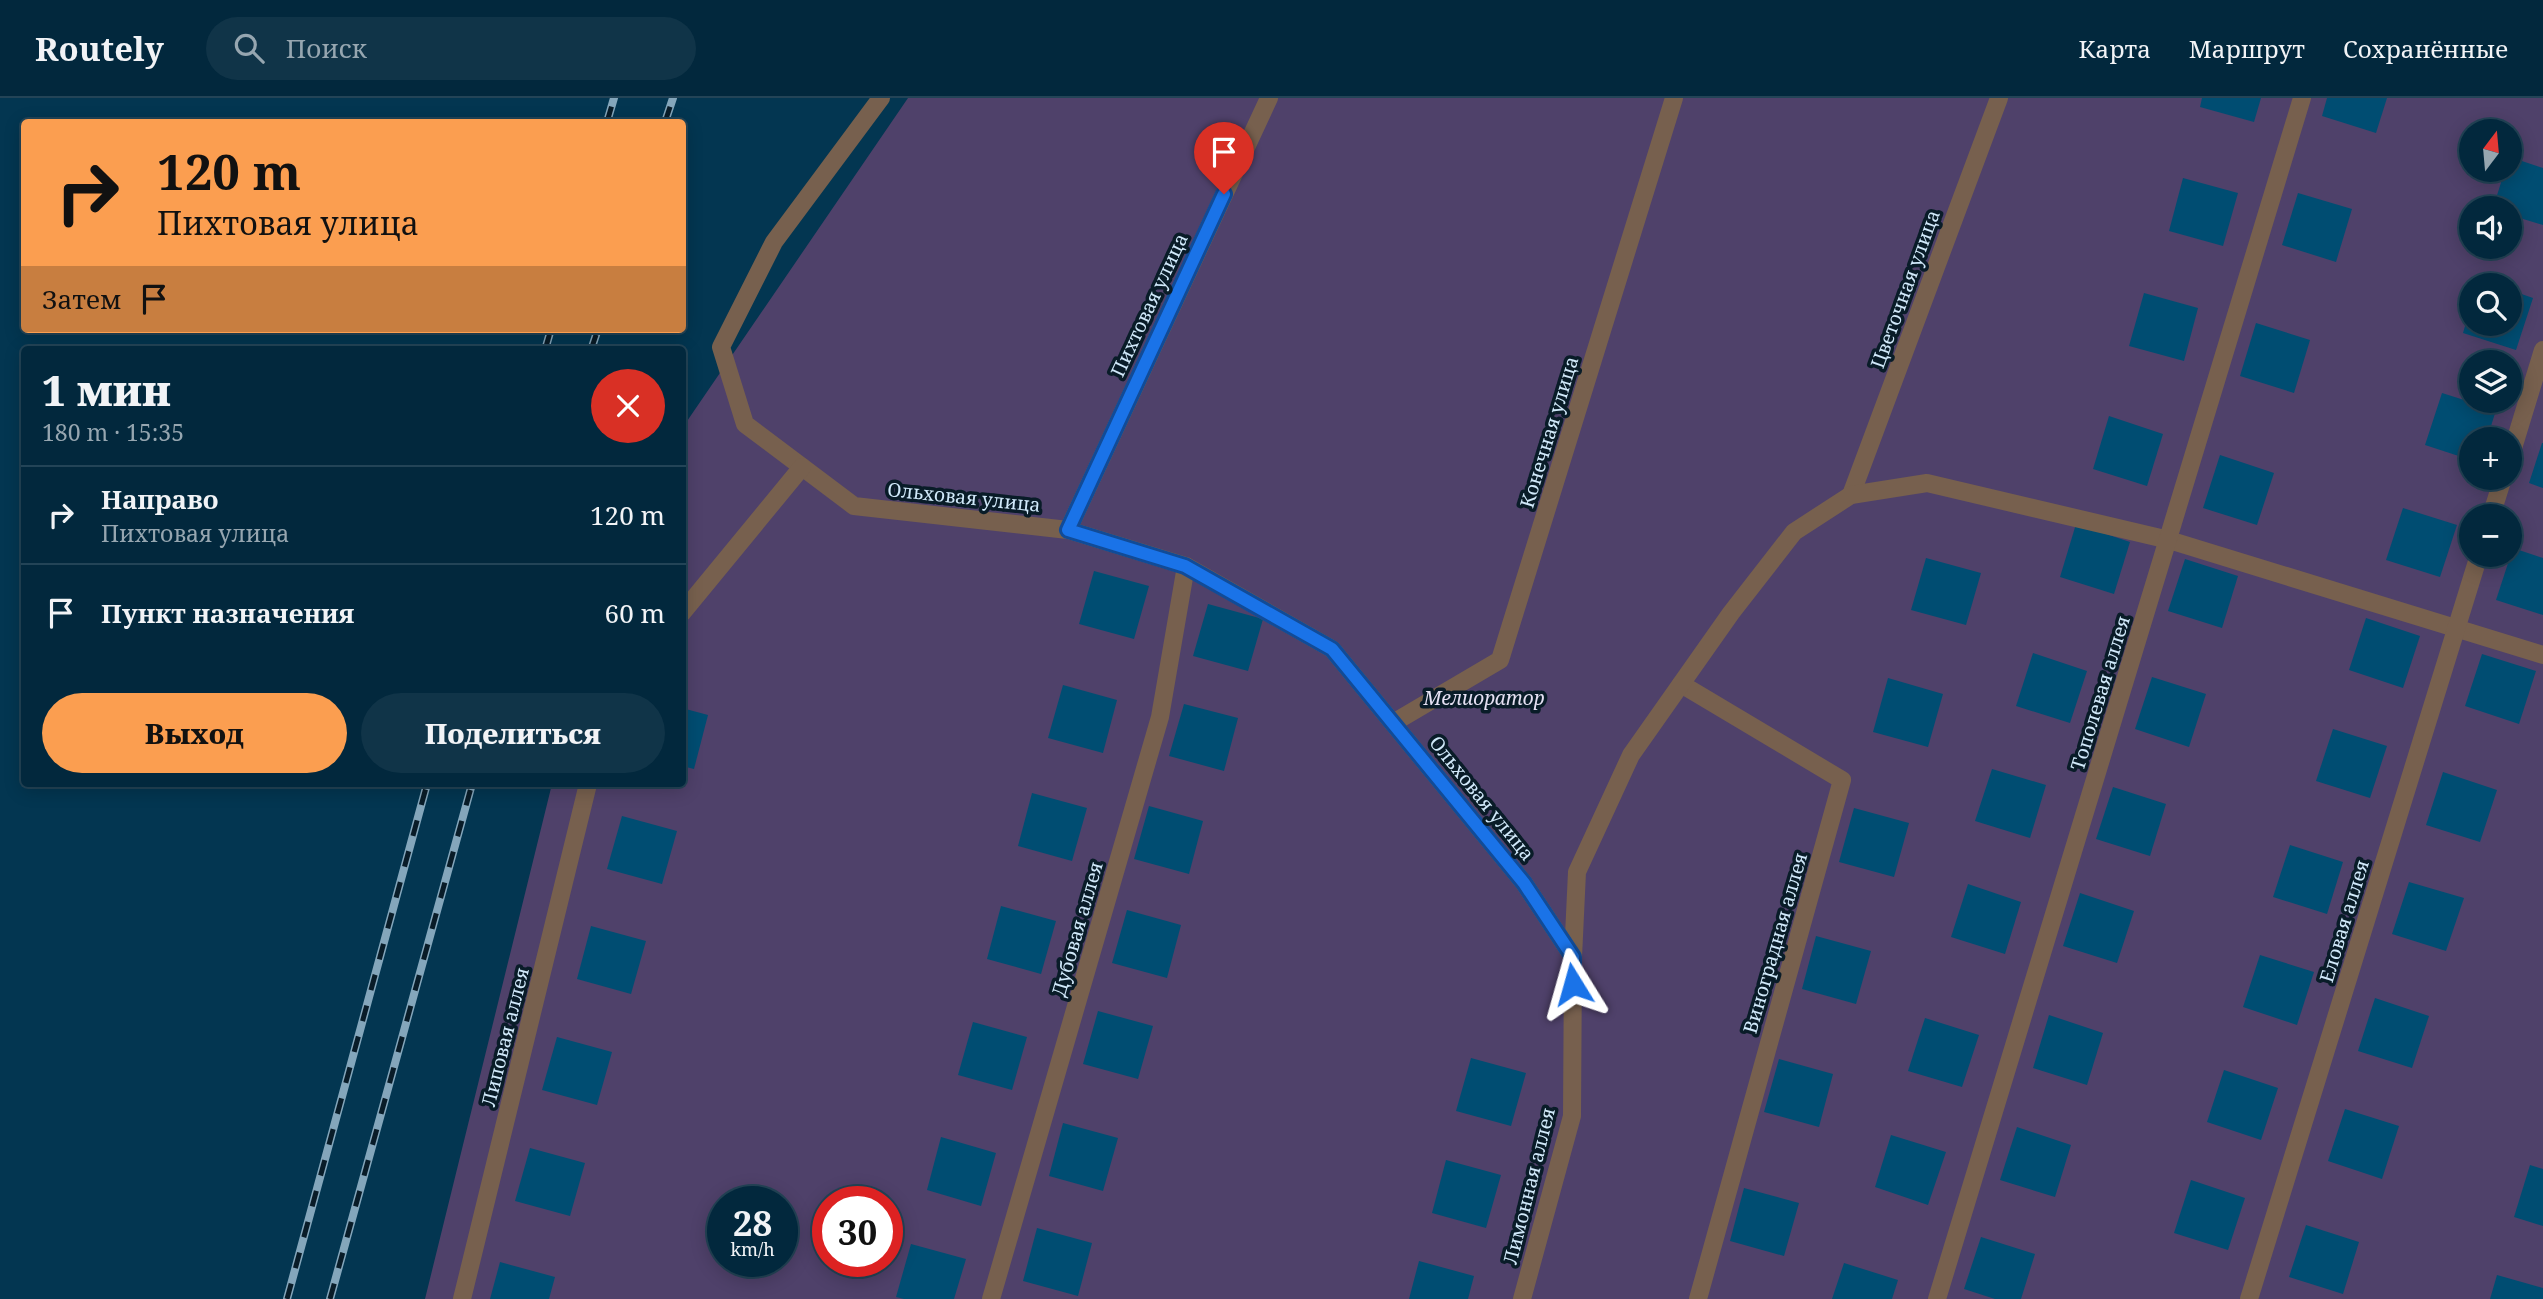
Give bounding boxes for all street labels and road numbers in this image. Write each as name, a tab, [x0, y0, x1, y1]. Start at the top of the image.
street label: Цветочная улица	[1864, 206, 1946, 372]
street label: Пихтовая улица	[1104, 229, 1194, 381]
street label: Конечная улица	[1514, 353, 1584, 511]
street label: Ольховая улица	[886, 476, 1042, 518]
street label: Тополевая аллея	[2064, 612, 2136, 773]
street label: Ольховая улица	[1424, 730, 1540, 866]
street label: Виноградная аллея	[1737, 849, 1813, 1037]
street label: Еловая аллея	[2313, 856, 2375, 985]
street label: Дубовая аллея	[1045, 858, 1109, 999]
street label: Липовая аллея	[475, 965, 535, 1109]
street label: Лимонная аллея	[1497, 1105, 1561, 1267]

